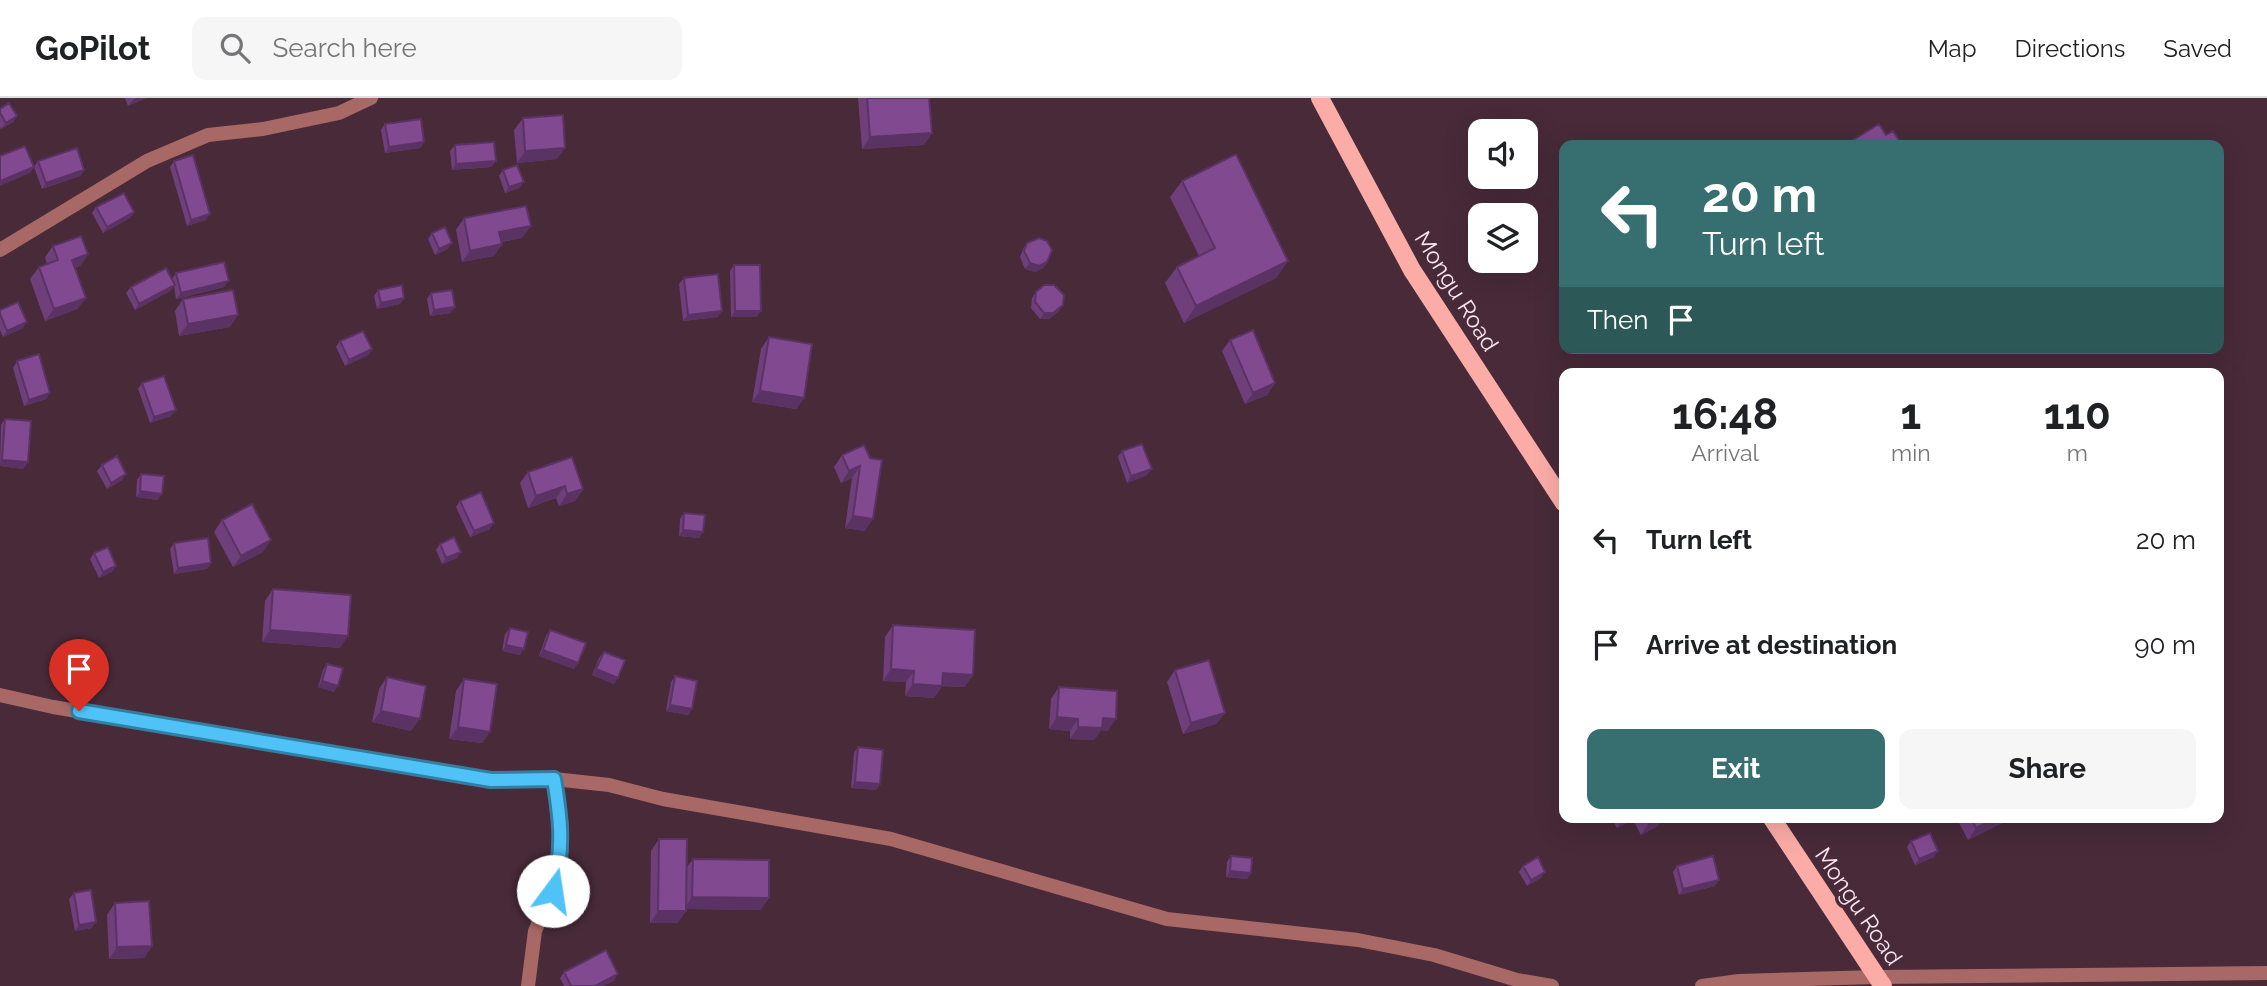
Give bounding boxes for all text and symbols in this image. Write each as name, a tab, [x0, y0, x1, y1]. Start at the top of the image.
search box	[192, 17, 682, 80]
text: GoPilot	[35, 29, 150, 68]
icon: search	[216, 29, 254, 67]
text: Search here	[272, 33, 417, 63]
text: Map	[1928, 34, 1977, 63]
text: Directions	[2015, 34, 2125, 63]
text: Saved	[2163, 34, 2232, 63]
map controls	[1468, 119, 1538, 273]
button: sound	[1468, 119, 1538, 189]
text: 20 m	[1702, 166, 1817, 223]
icon: left	[1587, 168, 1678, 259]
button: layers	[1468, 203, 1538, 273]
text: Turn left	[1702, 225, 1824, 262]
street label: Mongu Road	[1410, 226, 1504, 356]
icon: arrive	[1662, 301, 1700, 339]
text: Then	[1587, 305, 1648, 335]
text: 16:48	[1672, 390, 1778, 439]
text: 1	[1900, 390, 1921, 439]
text: 110	[2044, 390, 2111, 439]
text: Arrival	[1691, 439, 1759, 466]
text: min	[1891, 439, 1931, 466]
text: m	[2067, 439, 2088, 466]
icon: left	[1587, 521, 1625, 559]
text: Turn left	[1646, 525, 1752, 555]
text: 20 m	[2136, 525, 2196, 555]
icon: arrive	[1587, 626, 1625, 664]
text: Arrive at destination	[1646, 630, 1897, 660]
text: 90 m	[2134, 630, 2196, 660]
pin	[49, 639, 109, 711]
icon: arrive	[60, 650, 98, 688]
button: Exit	[1587, 729, 1885, 809]
button: Share	[1899, 729, 2196, 809]
street label: Mongu Road	[1810, 842, 1908, 970]
position arrow	[516, 854, 590, 928]

